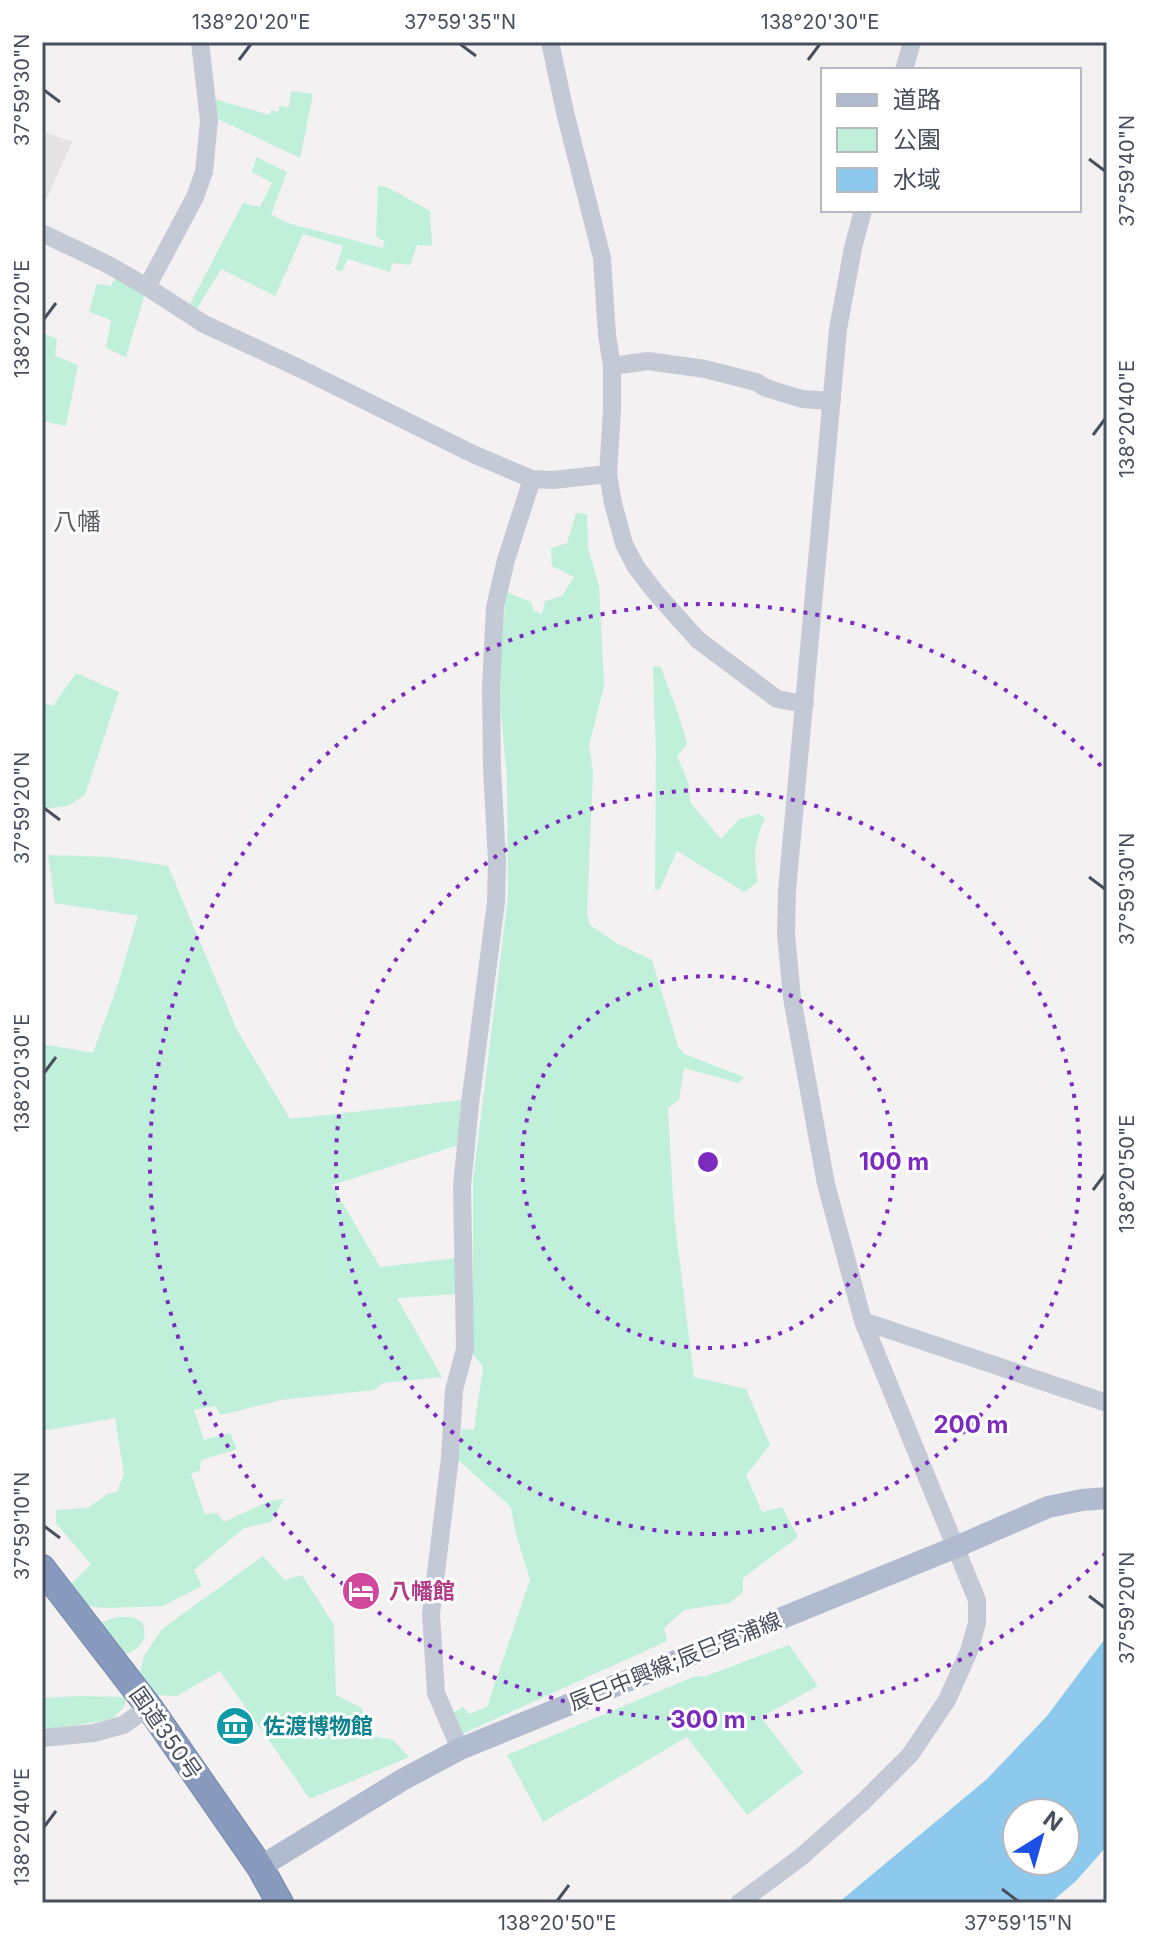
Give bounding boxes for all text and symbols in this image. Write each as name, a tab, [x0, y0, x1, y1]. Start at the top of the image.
text: 138°20'20"E	[192, 10, 310, 34]
text: 37°59'35"N	[404, 10, 516, 34]
text: 138°20'30"E	[761, 10, 879, 34]
text: 37°59'30"N	[10, 34, 34, 146]
legend	[821, 68, 1081, 212]
text: 道路	[893, 85, 941, 114]
text: 37°59'40"N	[1115, 115, 1139, 227]
text: 公園	[893, 125, 941, 154]
text: 水域	[893, 165, 941, 194]
text: 138°20'20"E	[10, 260, 34, 378]
text: 138°20'40"E	[1115, 360, 1139, 478]
district label: 八幡	[53, 507, 101, 536]
text: 37°59'20"N	[10, 752, 34, 864]
text: 37°59'30"N	[1115, 833, 1139, 945]
text: 138°20'30"E	[10, 1014, 34, 1132]
text: 138°20'50"E	[1115, 1115, 1139, 1233]
text: 100 m	[859, 1147, 929, 1176]
centre of rings	[694, 1148, 722, 1176]
text: 200 m	[933, 1410, 1009, 1439]
text: 37°59'10"N	[10, 1472, 34, 1580]
text: 37°59'20"N	[1115, 1552, 1139, 1664]
hotel icon: 八幡館	[340, 1570, 382, 1612]
place label: 八幡館	[389, 1578, 455, 1604]
street label: 辰巳中興線;辰巳宮浦線	[565, 1606, 785, 1716]
street label: 国道350号	[125, 1682, 207, 1784]
museum icon: 佐渡博物館	[214, 1705, 256, 1747]
text: 300 m	[670, 1705, 746, 1734]
place label: 佐渡博物館	[263, 1713, 373, 1739]
text: 138°20'40"E	[10, 1768, 34, 1886]
north arrow	[1001, 1797, 1081, 1877]
text: N	[1039, 1806, 1068, 1836]
text: 138°20'50"E	[498, 1911, 616, 1935]
text: 37°59'15"N	[964, 1911, 1072, 1935]

